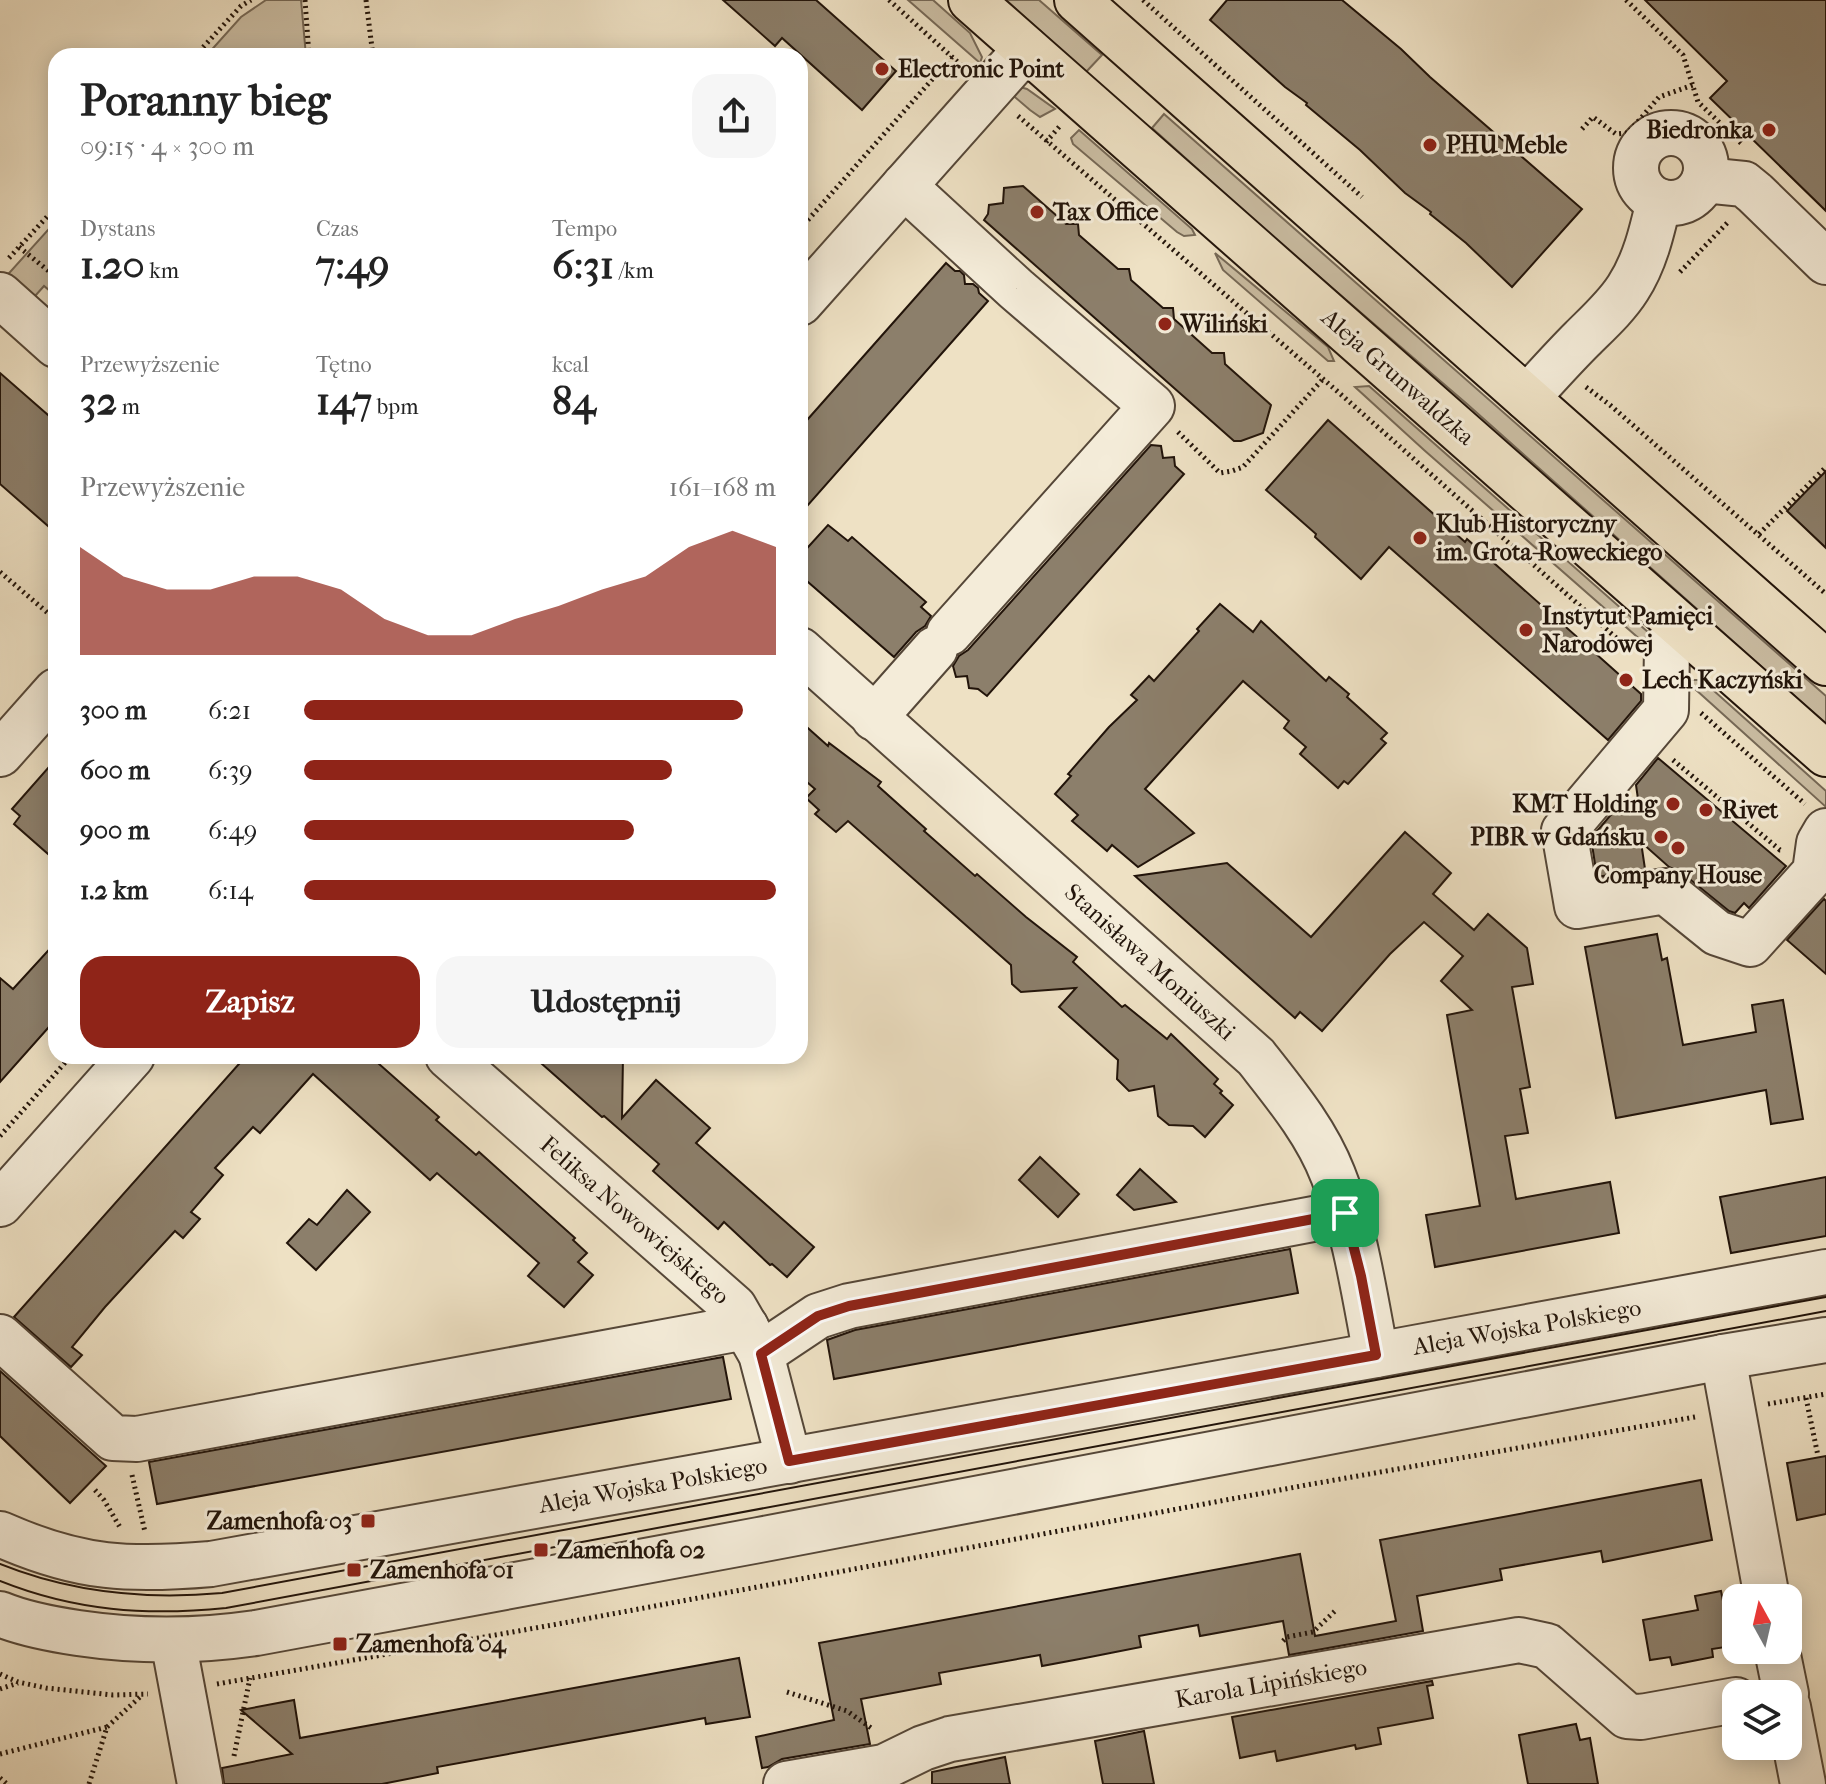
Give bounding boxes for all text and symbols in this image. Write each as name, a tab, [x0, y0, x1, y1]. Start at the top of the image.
place label: Electronic Point	[898, 55, 1065, 83]
marker: Electronic Point	[873, 60, 891, 78]
button: share	[692, 74, 776, 158]
text: Poranny bieg	[80, 75, 330, 126]
place label: Biedronka	[1646, 116, 1754, 144]
marker: Biedronka	[1760, 121, 1778, 139]
text: 09:15 · 4 × 300 m	[80, 131, 254, 162]
place label: PHU Meble	[1446, 131, 1567, 159]
marker: PHU Meble	[1421, 136, 1439, 154]
place label: Tax Office	[1052, 198, 1158, 226]
marker: Tax Office	[1028, 203, 1046, 221]
text: Dystans	[80, 216, 155, 242]
text: Czas	[316, 216, 359, 242]
text: Tempo	[552, 216, 617, 242]
text: 1.20	[80, 242, 145, 288]
text: 7:49	[316, 242, 390, 288]
text: 6:31	[552, 242, 614, 288]
text: km	[145, 258, 179, 284]
text: /km	[614, 258, 654, 284]
street label: Aleja Grunwaldzka	[1315, 303, 1481, 451]
place label: Wiliński	[1180, 310, 1268, 338]
marker: Wiliński	[1156, 315, 1174, 333]
text: Przewyższenie	[80, 352, 220, 378]
text: Tętno	[316, 352, 372, 378]
text: kcal	[552, 352, 589, 378]
text: 32	[80, 378, 117, 424]
text: 147	[316, 378, 372, 424]
text: 84	[552, 378, 596, 424]
text: m	[117, 394, 140, 420]
text: bpm	[372, 394, 418, 420]
text: Przewyższenie	[80, 472, 245, 503]
text: 161–168 m	[669, 472, 776, 503]
place label: Klub Historyczny im. Grota-Roweckiego	[1435, 510, 1662, 566]
marker: Klub Historyczny im. Grota-Roweckiego	[1411, 529, 1429, 547]
place label: Instytut Pamięci Narodowej	[1542, 602, 1714, 658]
marker: Instytut Pamięci Narodowej	[1517, 621, 1535, 639]
place label: Lech Kaczyński	[1642, 666, 1803, 694]
marker: Lech Kaczyński	[1617, 671, 1635, 689]
text: 300 m	[80, 695, 147, 726]
text: 6:21	[208, 695, 251, 726]
text: 600 m	[80, 755, 150, 786]
text: 6:39	[208, 755, 253, 786]
place label: KMT Holding	[1512, 790, 1658, 818]
marker: KMT Holding	[1664, 795, 1682, 813]
place label: Rivet	[1722, 796, 1778, 824]
marker: Rivet	[1697, 801, 1715, 819]
text: 900 m	[80, 815, 150, 846]
text: 6:49	[208, 815, 257, 846]
place label: PIBR w Gdańsku	[1470, 823, 1645, 851]
marker: PIBR w Gdańsku	[1652, 828, 1670, 846]
marker: Company House	[1669, 839, 1687, 857]
place label: Company House	[1594, 861, 1762, 889]
text: 1.2 km	[80, 875, 148, 906]
text: 6:14	[208, 875, 253, 906]
street label: Stanisława Moniuszki	[1059, 878, 1241, 1046]
button: Zapisz	[80, 956, 420, 1048]
button: Udostępnij	[436, 956, 776, 1048]
street label: Feliksa Nowowiejskiego	[535, 1130, 735, 1310]
pin	[1311, 1179, 1379, 1247]
icon: arrive	[1323, 1191, 1367, 1235]
street label: Aleja Wojska Polskiego	[1410, 1293, 1643, 1361]
street label: Aleja Wojska Polskiego	[536, 1451, 769, 1519]
place label: Zamenhofa 03	[206, 1507, 352, 1535]
marker: Zamenhofa 03	[359, 1512, 377, 1530]
place label: Zamenhofa 02	[557, 1536, 705, 1564]
marker: Zamenhofa 02	[532, 1541, 550, 1559]
place label: Zamenhofa 01	[370, 1556, 514, 1584]
marker: Zamenhofa 01	[345, 1561, 363, 1579]
north arrow	[1722, 1584, 1802, 1664]
map controls	[1722, 1584, 1802, 1760]
place label: Zamenhofa 04	[356, 1630, 507, 1659]
marker: Zamenhofa 04	[331, 1635, 349, 1653]
street label: Karola Lipińskiego	[1173, 1652, 1369, 1714]
button: layers	[1722, 1680, 1802, 1760]

